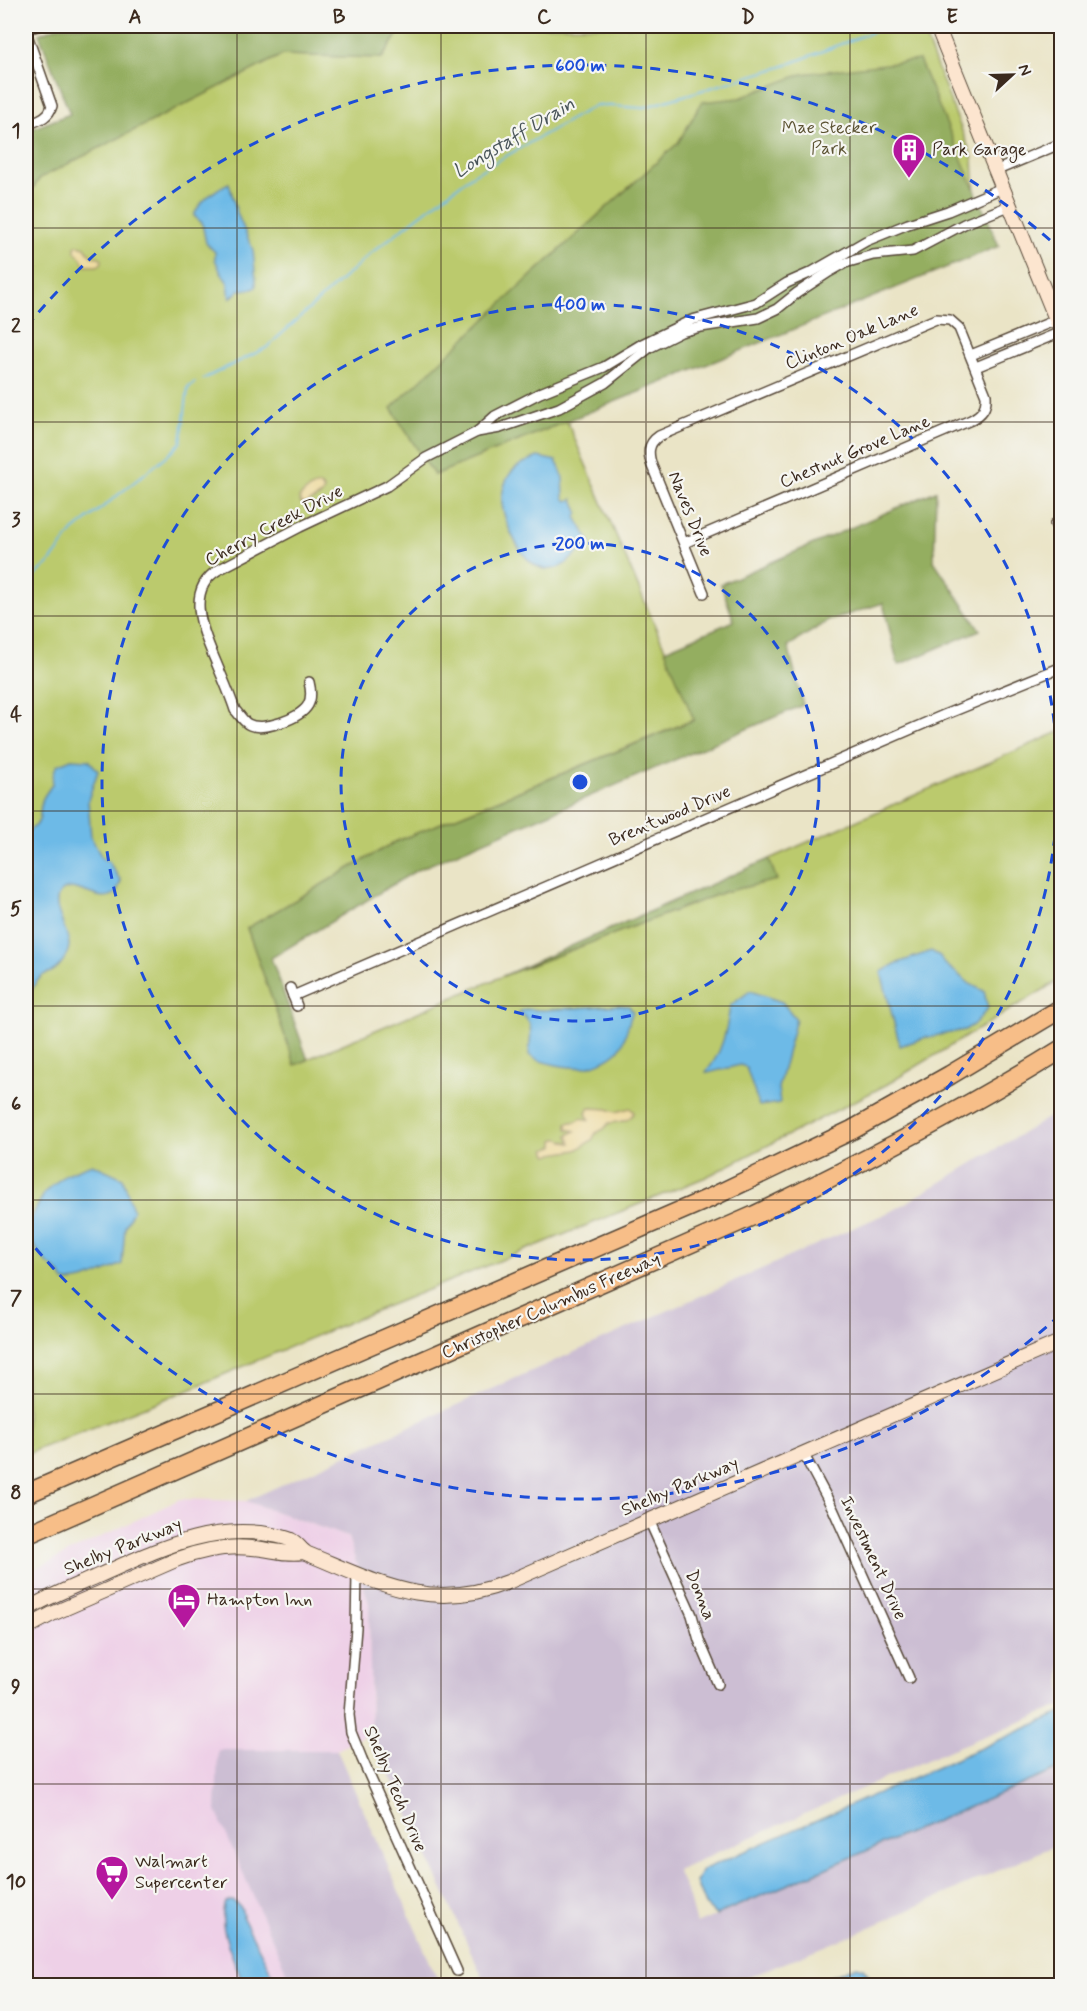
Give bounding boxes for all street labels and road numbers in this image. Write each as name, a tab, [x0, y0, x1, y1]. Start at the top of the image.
street label: Clinton Oak Lane	[782, 298, 922, 376]
street label: Chestnut Grove Lane	[776, 409, 934, 495]
street label: Naves Drive	[662, 468, 718, 560]
street label: Cherry Creek Drive	[201, 480, 347, 572]
street label: Brentwood Drive	[605, 780, 735, 852]
street label: Christopher Columbus Freeway	[438, 1247, 664, 1365]
street label: Shelby Parkway	[618, 1451, 742, 1523]
street label: Investment Drive	[834, 1492, 912, 1624]
street label: Shelby Parkway	[60, 1512, 186, 1582]
street label: Donna	[679, 1566, 721, 1624]
street label: Shelby Tech Drive	[358, 1722, 432, 1856]

